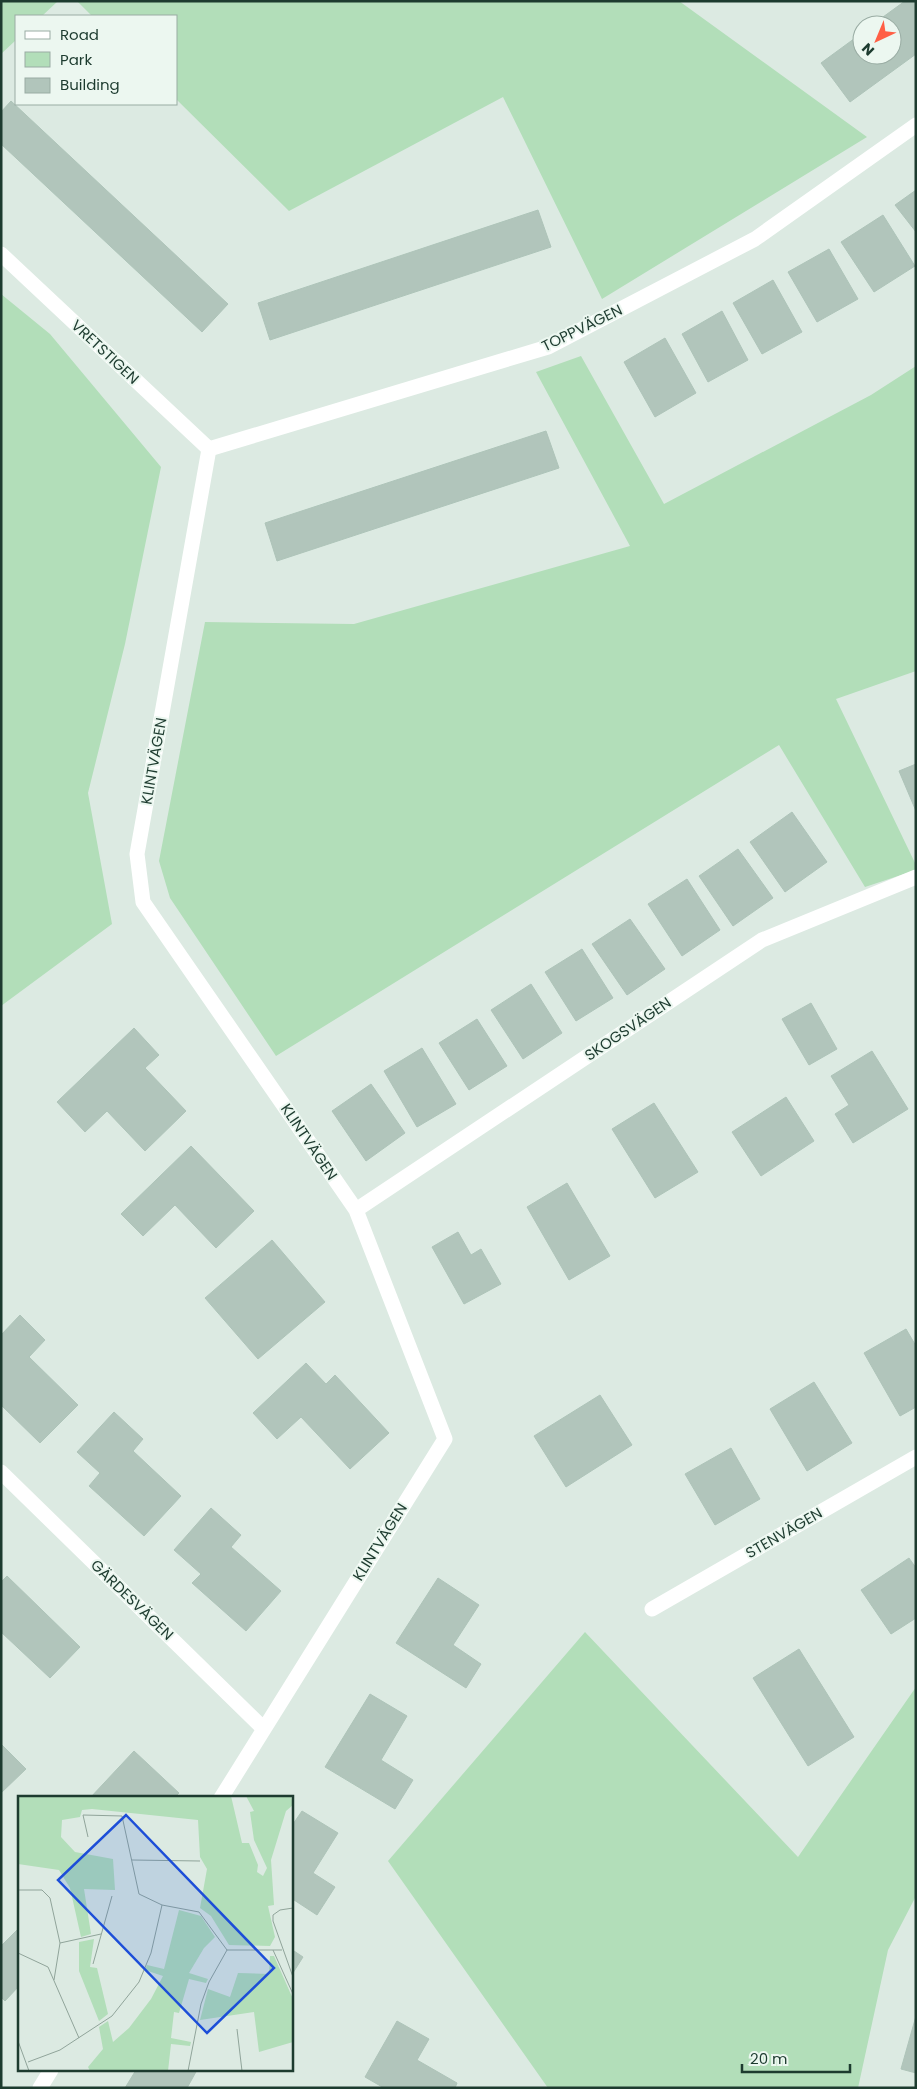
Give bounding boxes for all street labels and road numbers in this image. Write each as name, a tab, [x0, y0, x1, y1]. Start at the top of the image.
street label: TOPPVÄGEN	[538, 299, 626, 356]
street label: VRETSTIGEN	[67, 315, 144, 389]
street label: KLINTVÄGEN	[136, 716, 171, 806]
street label: SKOGSVÄGEN	[580, 992, 675, 1065]
street label: KLINTVÄGEN	[276, 1099, 343, 1184]
street label: KLINTVÄGEN	[347, 1499, 412, 1585]
street label: STENVÄGEN	[742, 1502, 826, 1563]
street label: GÄRDESVÄGEN	[86, 1555, 179, 1645]

